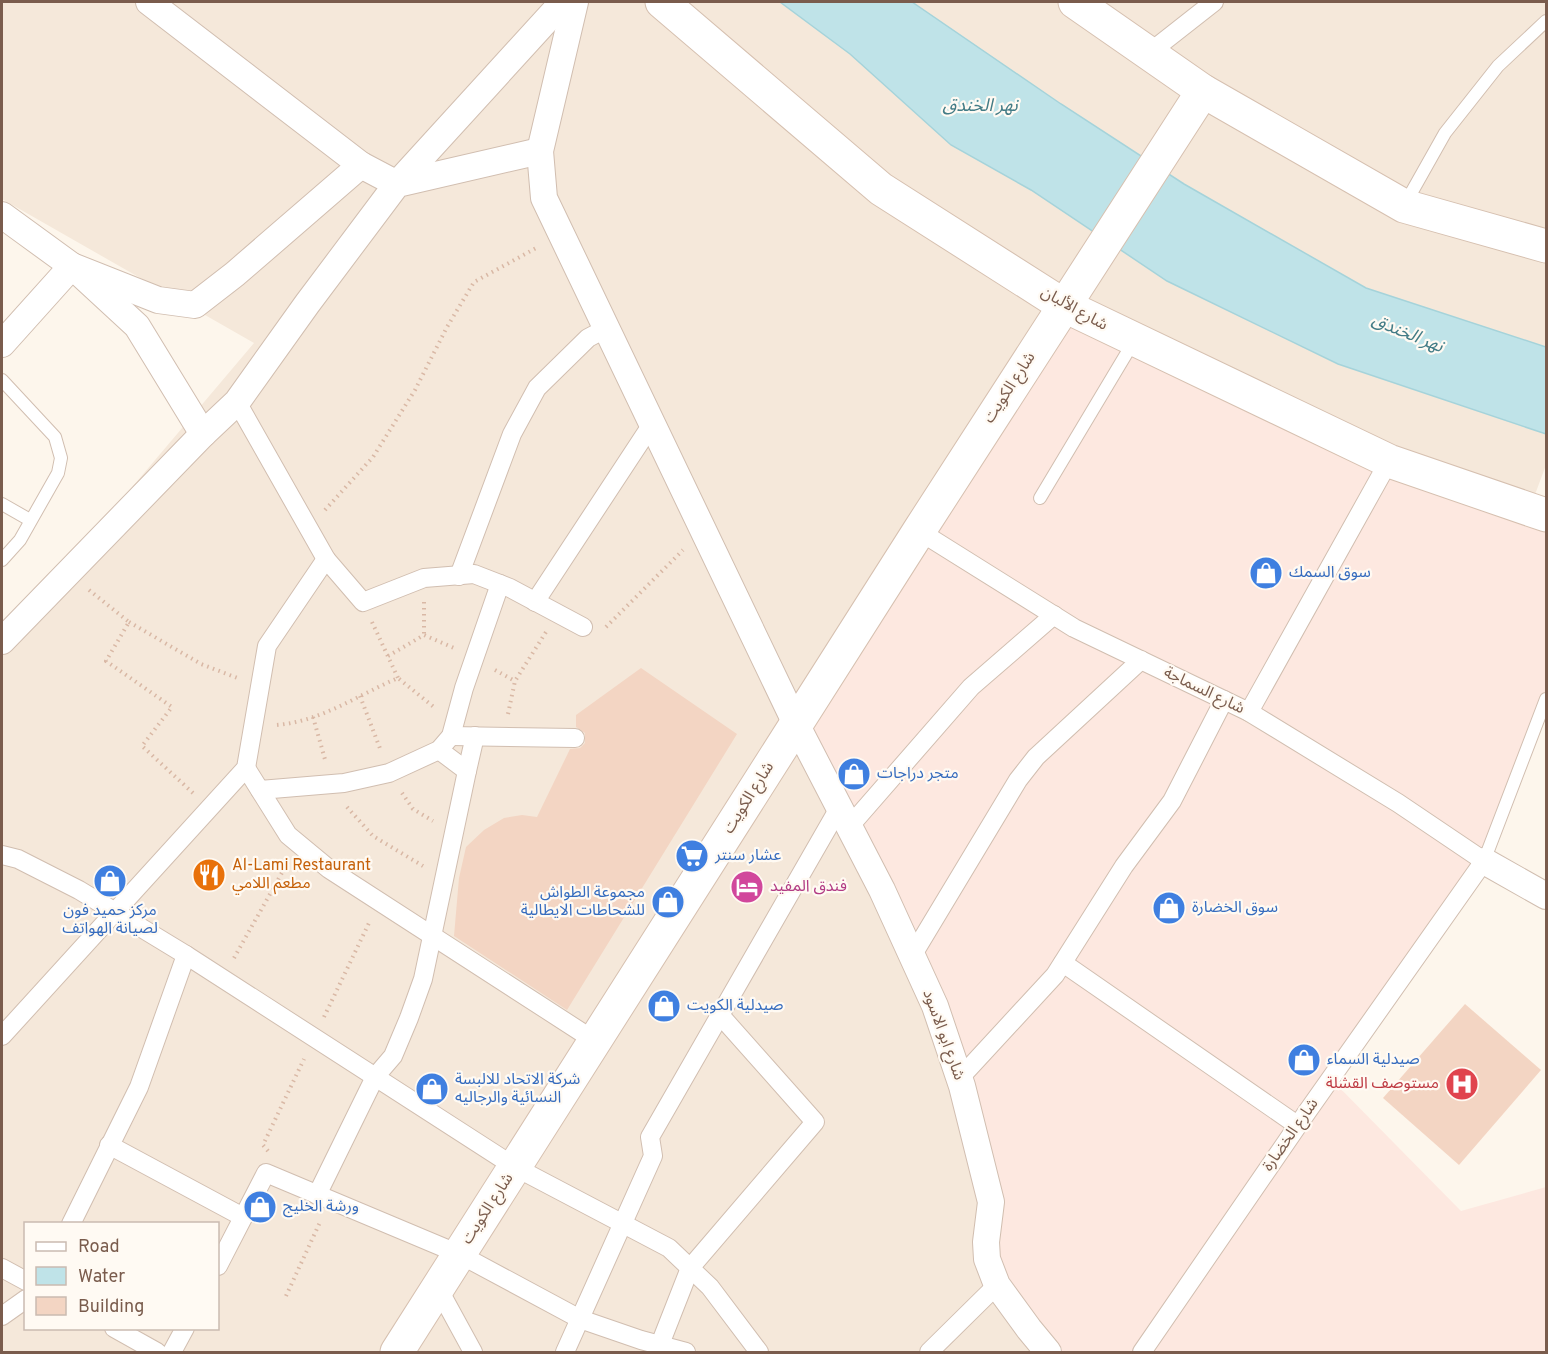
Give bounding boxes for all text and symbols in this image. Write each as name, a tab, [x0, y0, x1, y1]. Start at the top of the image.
water label: نهر الخندق	[942, 95, 1020, 118]
street label: شارع الألبان	[1037, 282, 1111, 336]
water label: نهر الخندق	[1368, 309, 1448, 360]
street label: شارع الكويت	[980, 349, 1041, 428]
shop icon: سوق السمك	[1248, 555, 1284, 591]
place label: سوق السمك	[1289, 563, 1371, 583]
street label: شارع السماجة	[1160, 663, 1248, 720]
shop icon: متجر دراجات	[836, 756, 872, 792]
street label: شارع الكويت	[719, 758, 780, 838]
place label: متجر دراجات	[877, 764, 959, 784]
supermarket icon: عشار سنتر	[674, 838, 710, 874]
place label: عشار سنتر	[714, 846, 781, 866]
place label: Al-Lami Restaurant مطعم اللامي	[232, 856, 371, 895]
restaurant icon: Al-Lami Restaurant مطعم اللامي	[191, 857, 227, 893]
shop icon: مركز حميد فون لصيانة الهواتف	[92, 863, 128, 899]
hotel icon: فندق المفيد	[729, 869, 765, 905]
place label: فندق المفيد	[770, 877, 847, 897]
place label: مجموعة الطواش للشحاطات الايطالية	[521, 883, 645, 921]
shop icon: مجموعة الطواش للشحاطات الايطالية	[650, 884, 686, 920]
shop icon: سوق الخضارة	[1151, 890, 1187, 926]
place label: سوق الخضارة	[1192, 898, 1278, 918]
place label: مركز حميد فون لصيانة الهواتف	[62, 901, 158, 939]
street label: شارع ابو الاسود	[916, 987, 969, 1084]
shop icon: صيدلية الكويت	[646, 988, 682, 1024]
place label: صيدلية الكويت	[687, 996, 784, 1016]
shop icon: صيدلية السماء	[1286, 1042, 1322, 1078]
place label: صيدلية السماء	[1327, 1050, 1420, 1070]
hospital icon: مستوصف القشلة	[1444, 1066, 1480, 1102]
place label: شركة الاتحاد للالبسة النسائية والرجاليه	[455, 1070, 580, 1108]
shop icon: شركة الاتحاد للالبسة النسائية والرجاليه	[414, 1071, 450, 1107]
place label: مستوصف القشلة	[1326, 1074, 1439, 1094]
street label: شارع الخضارة	[1259, 1095, 1324, 1176]
street label: شارع الكويت	[458, 1170, 519, 1249]
shop icon: ورشة الخليج	[242, 1189, 278, 1225]
place label: ورشة الخليج	[283, 1197, 359, 1218]
legend	[24, 1222, 219, 1330]
text: Road	[78, 1236, 120, 1259]
text: Water	[78, 1266, 125, 1289]
text: Building	[78, 1296, 144, 1319]

